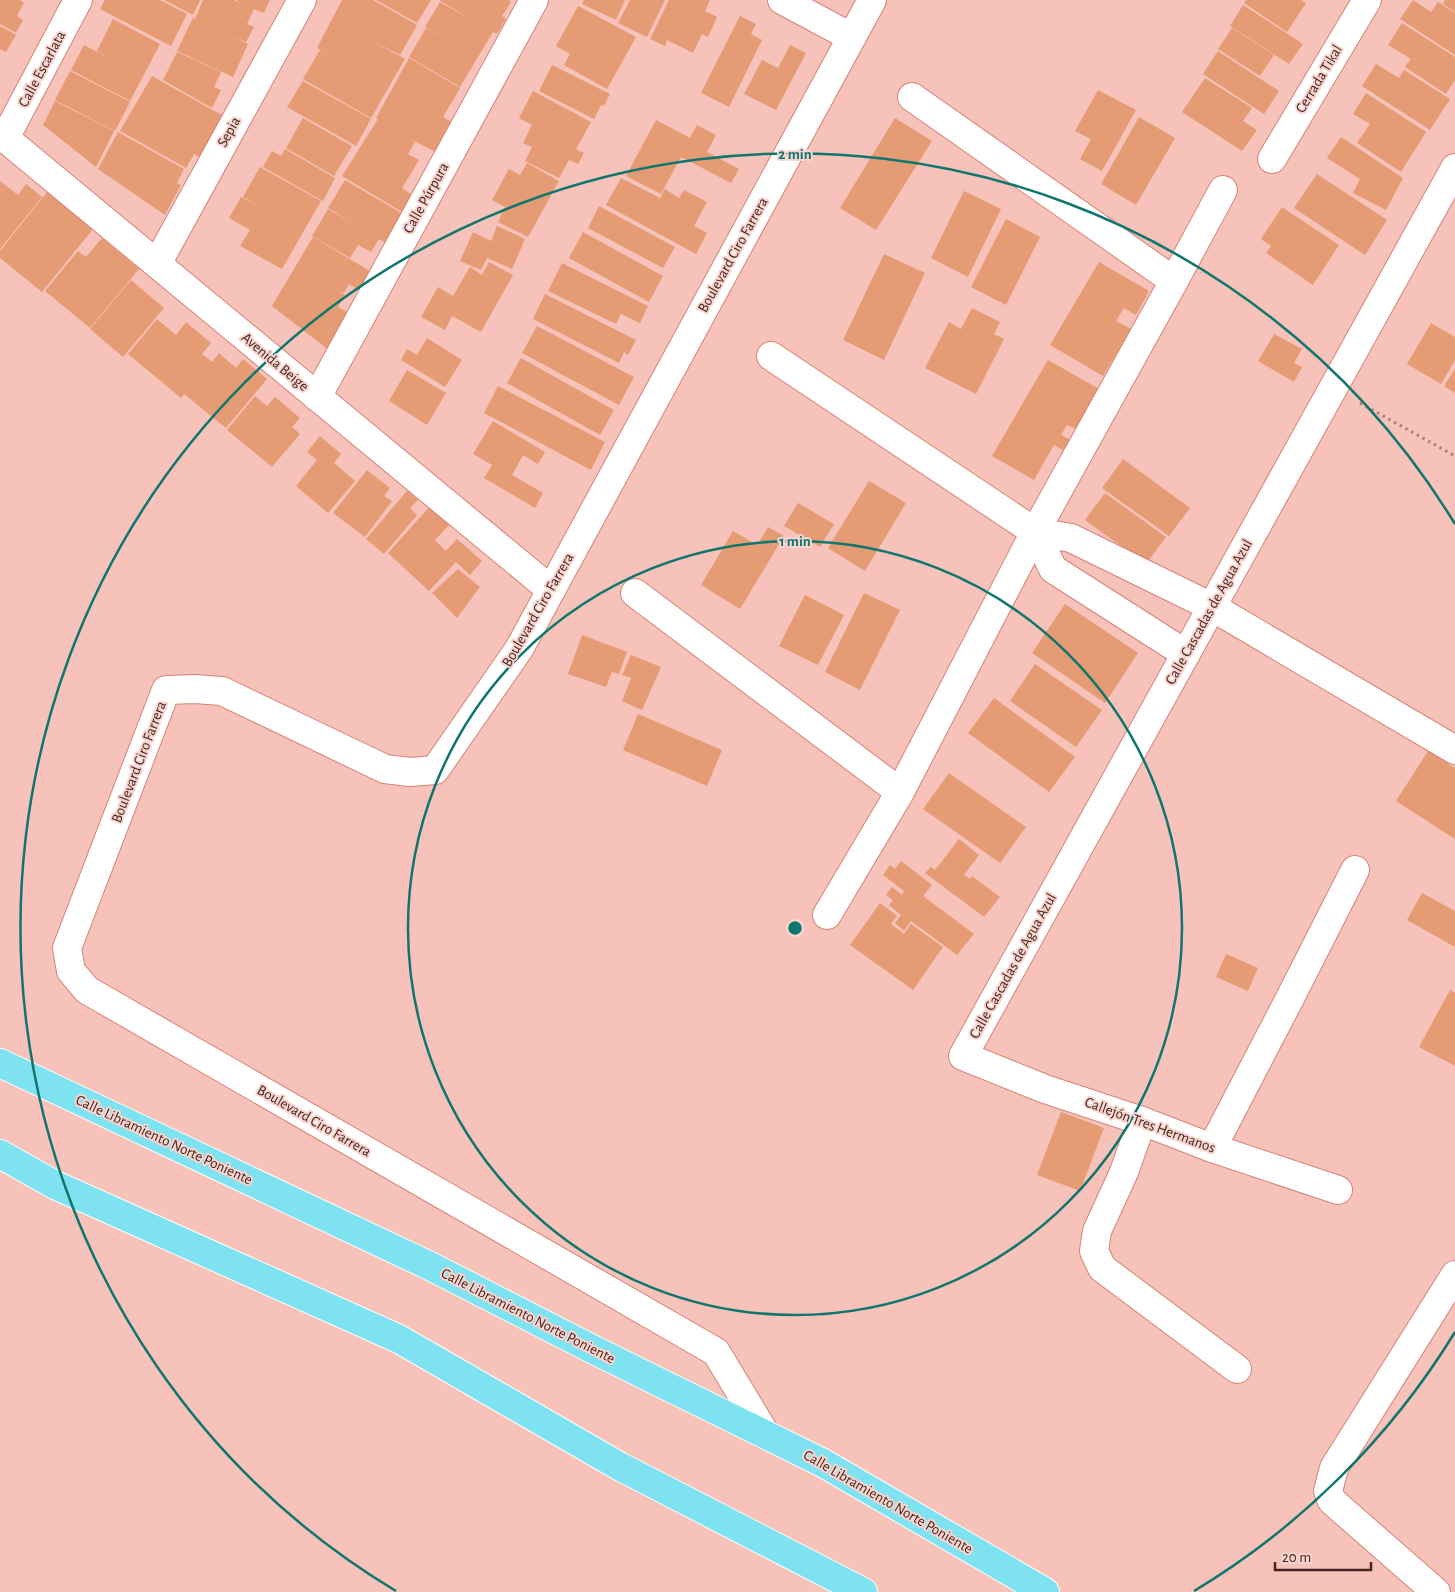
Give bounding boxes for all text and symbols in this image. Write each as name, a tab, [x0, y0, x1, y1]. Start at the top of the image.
street label: Calle Escarlata	[16, 28, 68, 110]
street label: Cerrada Tikal	[1293, 42, 1345, 116]
street label: Sepia	[215, 114, 243, 150]
text: 2 min	[778, 147, 812, 162]
street label: Calle Púrpura	[400, 160, 452, 236]
street label: Boulevard Ciro Farrera	[695, 195, 771, 315]
street label: Avenida Beige	[239, 330, 312, 394]
text: 1 min	[779, 534, 811, 549]
street label: Calle Cascadas de Agua Azul	[1163, 537, 1255, 687]
street label: Boulevard Ciro Farrera	[499, 550, 577, 669]
street label: Boulevard Ciro Farrera	[109, 699, 169, 825]
street label: Calle Cascadas de Agua Azul	[967, 891, 1059, 1041]
centre of rings	[786, 919, 804, 937]
street label: Boulevard Ciro Farrera	[255, 1082, 374, 1160]
street label: Calle Libramiento Norte Poniente	[73, 1092, 255, 1188]
street label: Callejón Tres Hermanos	[1083, 1094, 1217, 1156]
street label: Calle Libramiento Norte Poniente	[439, 1266, 617, 1367]
street label: Calle Libramiento Norte Poniente	[801, 1447, 975, 1557]
scale bar	[1275, 1540, 1371, 1572]
text: 20 m	[1282, 1550, 1311, 1565]

